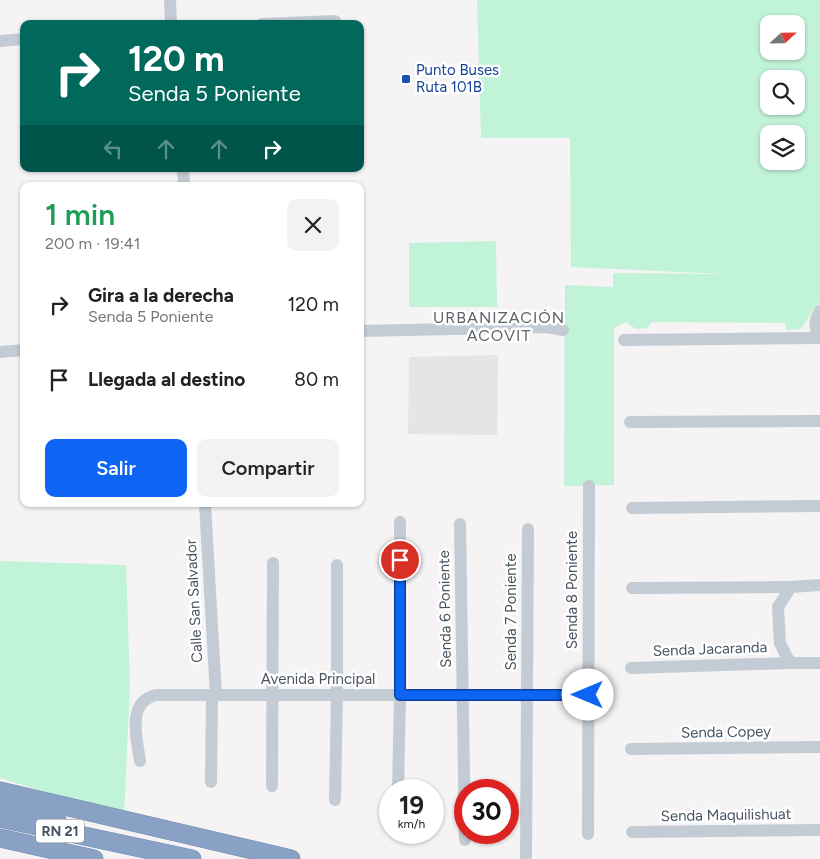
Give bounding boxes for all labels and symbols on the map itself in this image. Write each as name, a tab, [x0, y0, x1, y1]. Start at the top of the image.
north arrow	[760, 15, 805, 60]
place label: Punto Buses Ruta 101B	[416, 61, 499, 96]
marker: Punto Buses Ruta 101B	[400, 73, 412, 85]
district label: URBANIZACIÓN ACOVIT	[433, 308, 565, 345]
street label: Senda 8 Poniente	[563, 531, 581, 649]
street label: Calle San Salvador	[182, 539, 206, 663]
pin	[379, 539, 421, 581]
street label: Senda 6 Poniente	[435, 550, 455, 668]
street label: Senda 7 Poniente	[502, 553, 520, 671]
street label: Senda Jacaranda	[652, 638, 768, 660]
position arrow	[561, 668, 613, 720]
street label: Avenida Principal	[261, 670, 375, 688]
street label: Senda Copey	[681, 722, 771, 742]
speed limit sign: 30	[454, 779, 519, 844]
street label: Senda Maquilishuat	[661, 805, 792, 825]
road number: RN 21	[36, 819, 84, 842]

